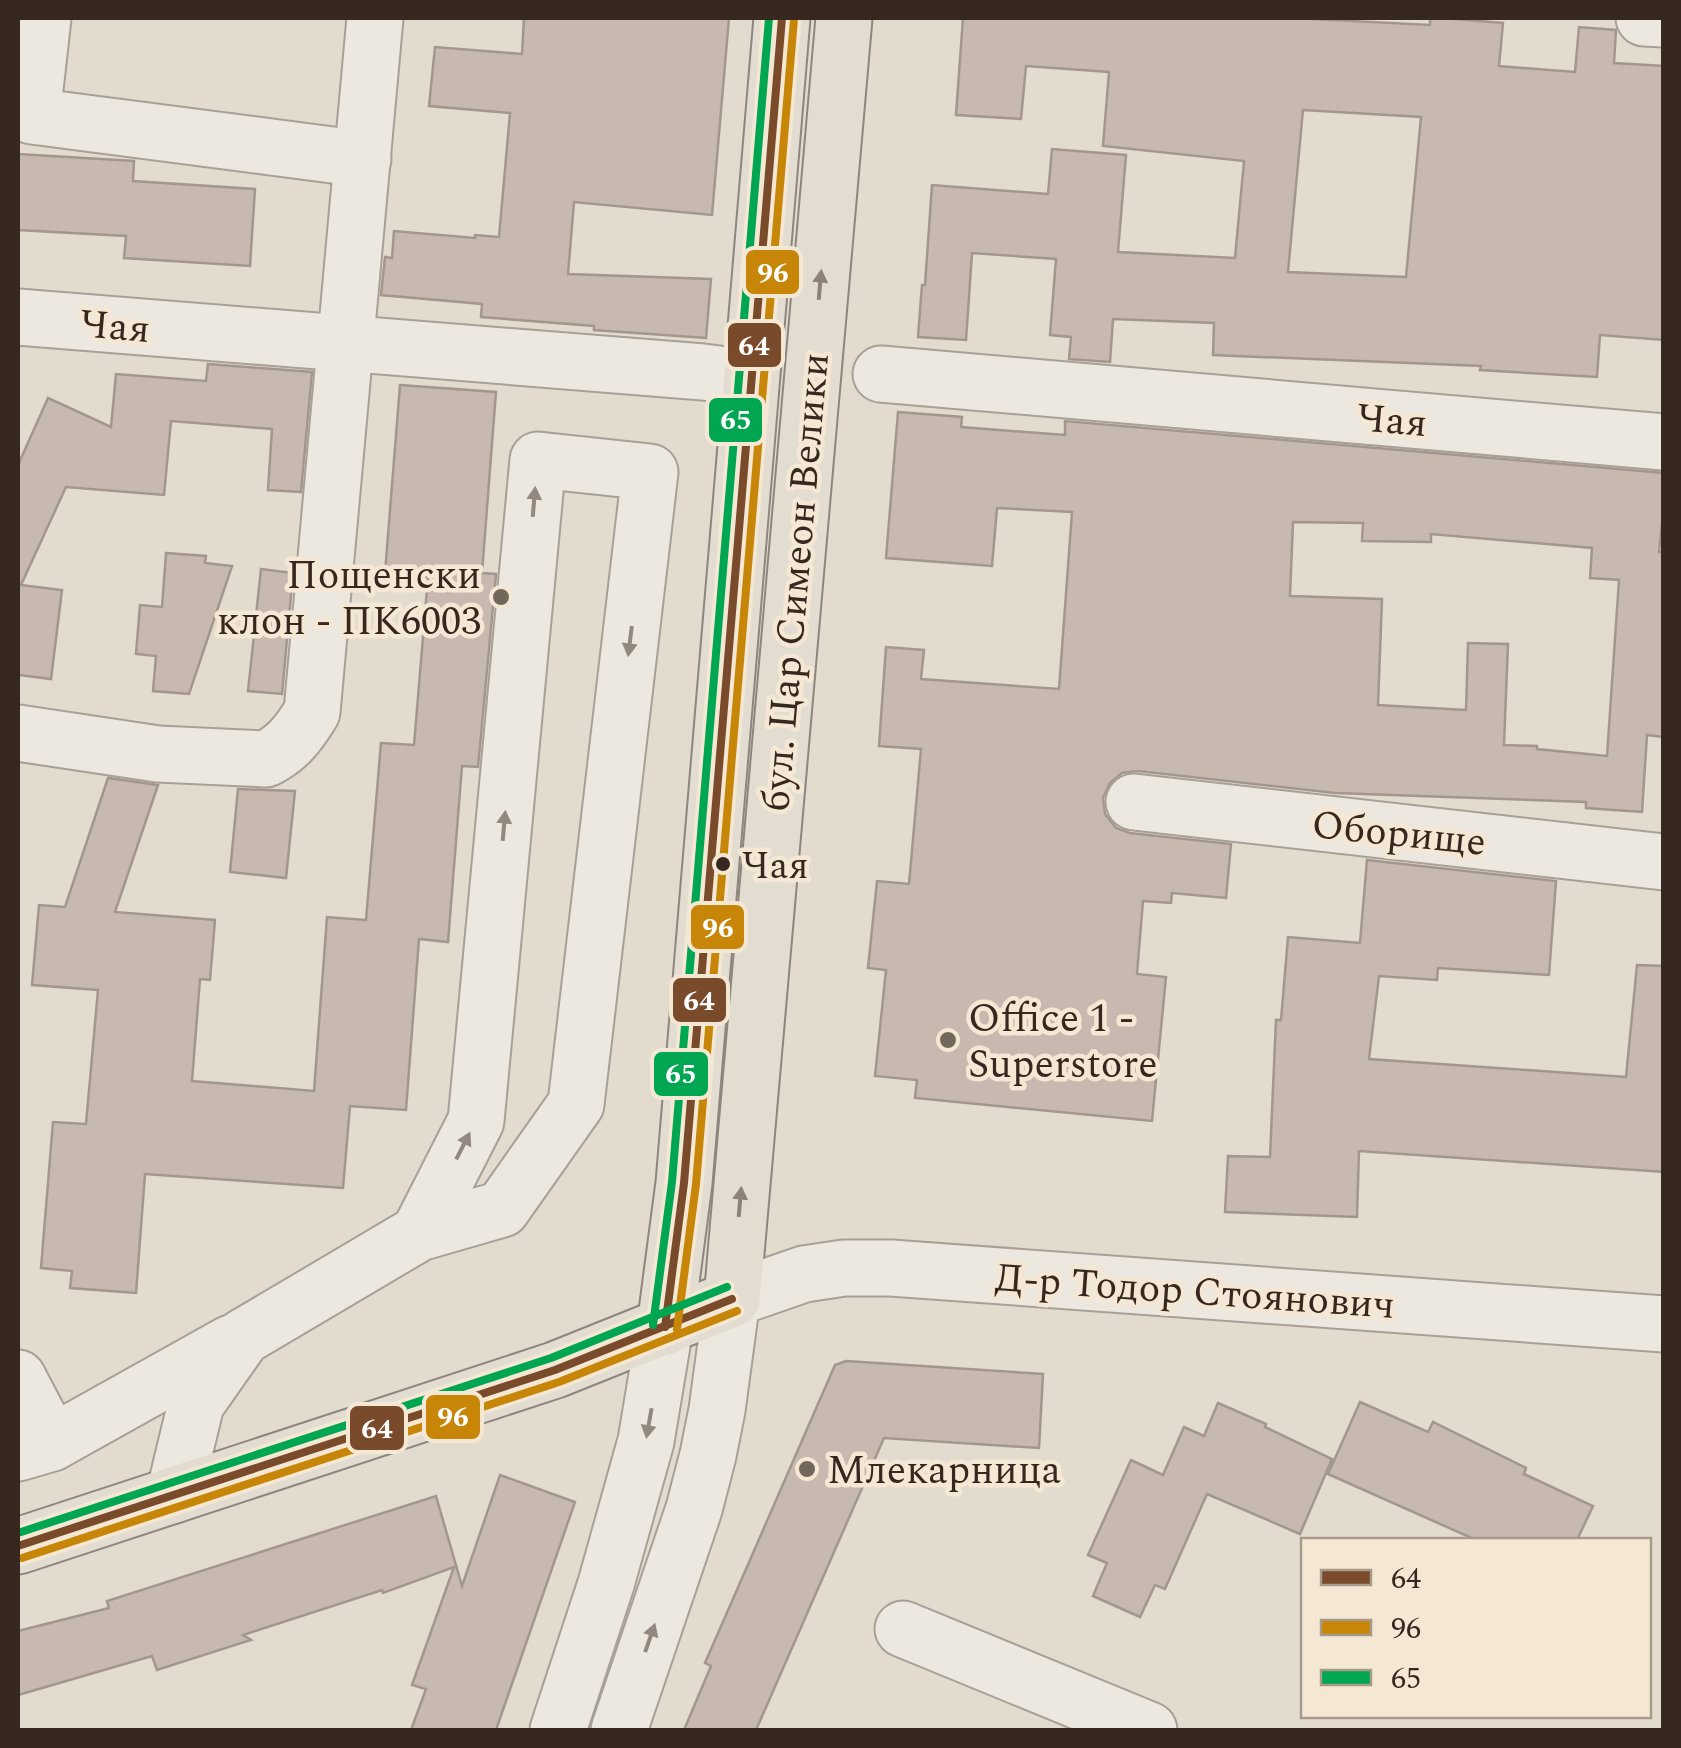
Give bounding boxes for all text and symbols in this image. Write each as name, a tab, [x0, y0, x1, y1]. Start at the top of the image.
line badge: 96	[744, 248, 801, 296]
text: 96	[757, 252, 789, 295]
one-way arrow	[813, 269, 829, 301]
street label: Чая	[77, 294, 152, 361]
line badge: 64	[726, 321, 783, 369]
text: 64	[738, 325, 770, 368]
street label: бул. Цар Симеон Велики	[746, 350, 847, 814]
street label: Чая	[1354, 388, 1429, 455]
line badge: 65	[707, 396, 764, 444]
text: 65	[720, 399, 752, 442]
one-way arrow	[526, 486, 542, 518]
place label: Пощенски клон - ПК6003	[217, 546, 481, 653]
marker: Пощенски клон - ПК6003	[490, 586, 512, 608]
one-way arrow	[622, 625, 638, 657]
street label: Оборище	[1309, 795, 1489, 874]
one-way arrow	[496, 809, 512, 841]
place label: Чая	[742, 838, 809, 896]
marker: Чая	[713, 854, 733, 874]
line badge: 96	[689, 903, 746, 951]
text: 96	[702, 907, 734, 950]
line badge: 64	[671, 976, 728, 1024]
text: 64	[683, 980, 715, 1023]
place label: Office 1 - Superstore	[968, 989, 1158, 1096]
marker: Office 1 - Superstore	[937, 1029, 959, 1051]
line badge: 65	[652, 1050, 710, 1098]
text: 65	[665, 1053, 697, 1096]
one-way arrow	[455, 1132, 472, 1161]
one-way arrow	[733, 1185, 749, 1217]
street label: Д-р Тодор Стоянович	[993, 1248, 1397, 1337]
line badge: 96	[424, 1393, 482, 1441]
text: 96	[437, 1396, 469, 1439]
line badge: 64	[348, 1404, 406, 1452]
text: 64	[361, 1408, 393, 1451]
one-way arrow	[641, 1408, 656, 1439]
place label: Млекарница	[827, 1441, 1061, 1502]
marker: Млекарница	[796, 1458, 818, 1480]
legend	[1301, 1538, 1651, 1718]
text: 64	[1391, 1556, 1421, 1602]
text: 96	[1391, 1606, 1421, 1652]
one-way arrow	[644, 1623, 659, 1653]
text: 65	[1391, 1656, 1421, 1702]

